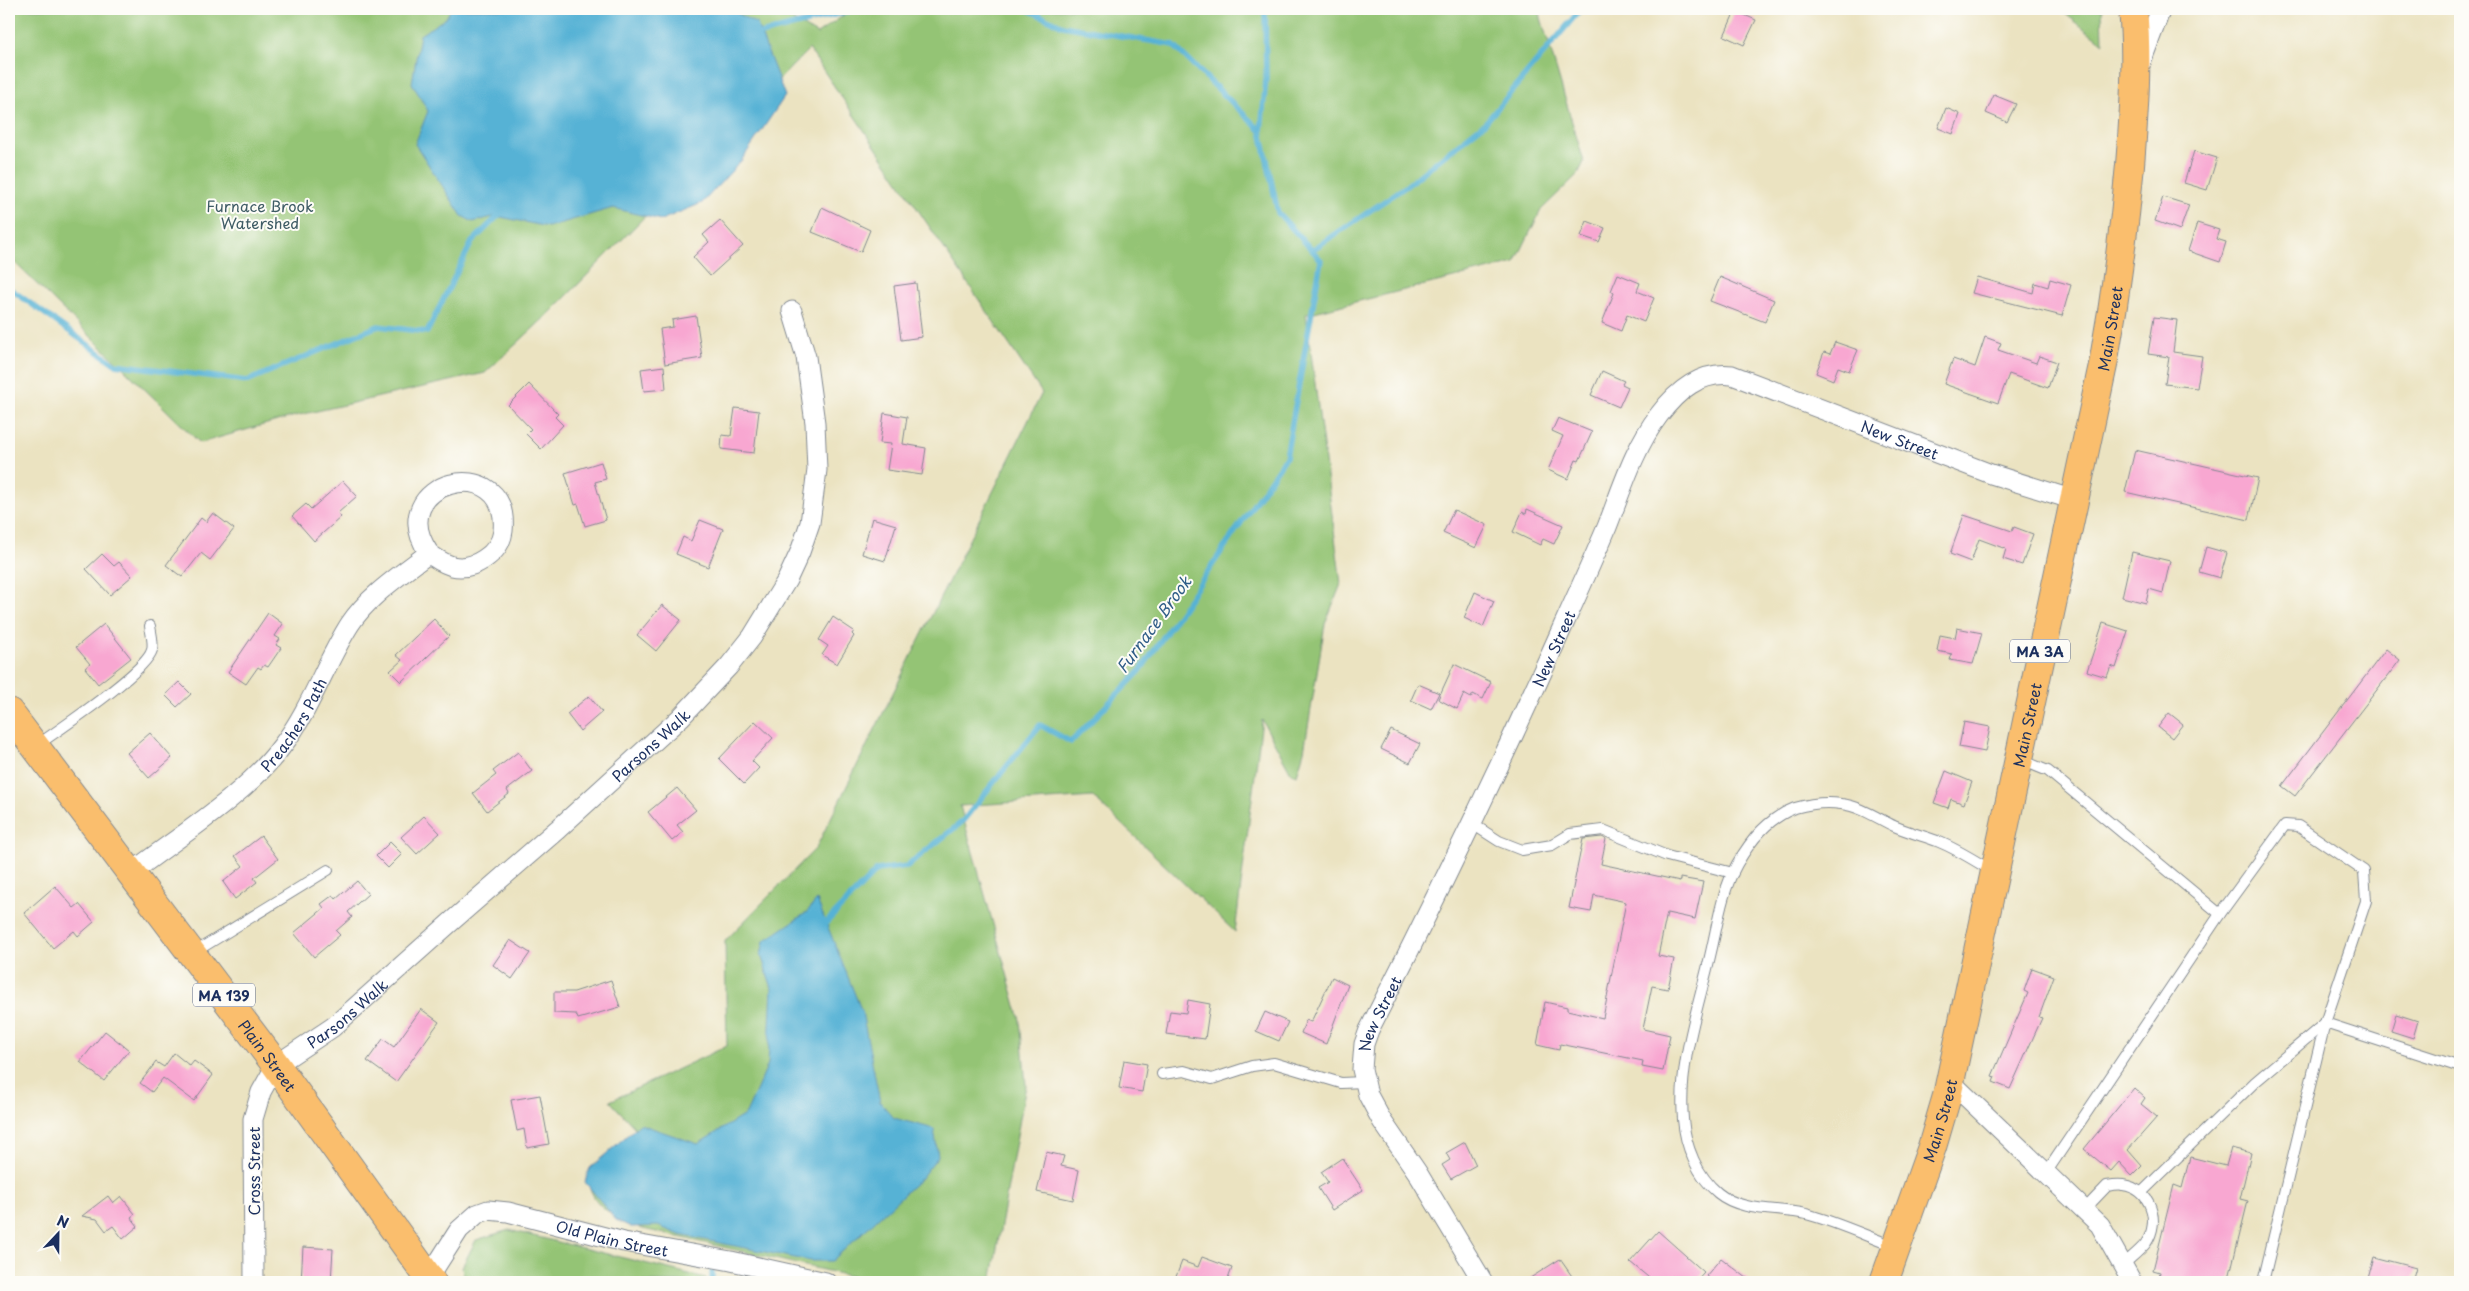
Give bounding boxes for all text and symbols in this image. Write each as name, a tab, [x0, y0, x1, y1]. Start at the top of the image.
park label: Furnace Brook Watershed	[206, 194, 314, 234]
street label: Main Street	[2091, 284, 2127, 373]
street label: New Street	[1858, 414, 1942, 465]
water label: Furnace Brook	[1110, 570, 1197, 677]
street label: New Street	[1526, 606, 1580, 690]
road number: MA 3A	[2010, 640, 2070, 662]
street label: Preachers Path	[254, 674, 331, 777]
street label: Main Street	[2006, 681, 2046, 769]
street label: Parsons Walk	[606, 703, 695, 787]
street label: New Street	[1352, 972, 1406, 1052]
street label: Parsons Walk	[302, 973, 392, 1053]
road number: MA 139	[193, 984, 255, 1006]
street label: Plain Street	[234, 1014, 303, 1096]
street label: Main Street	[1916, 1077, 1962, 1165]
street label: Cross Street	[242, 1127, 265, 1215]
north arrow	[32, 1208, 82, 1258]
text: N	[54, 1210, 72, 1233]
street label: Old Plain Street	[554, 1213, 670, 1261]

